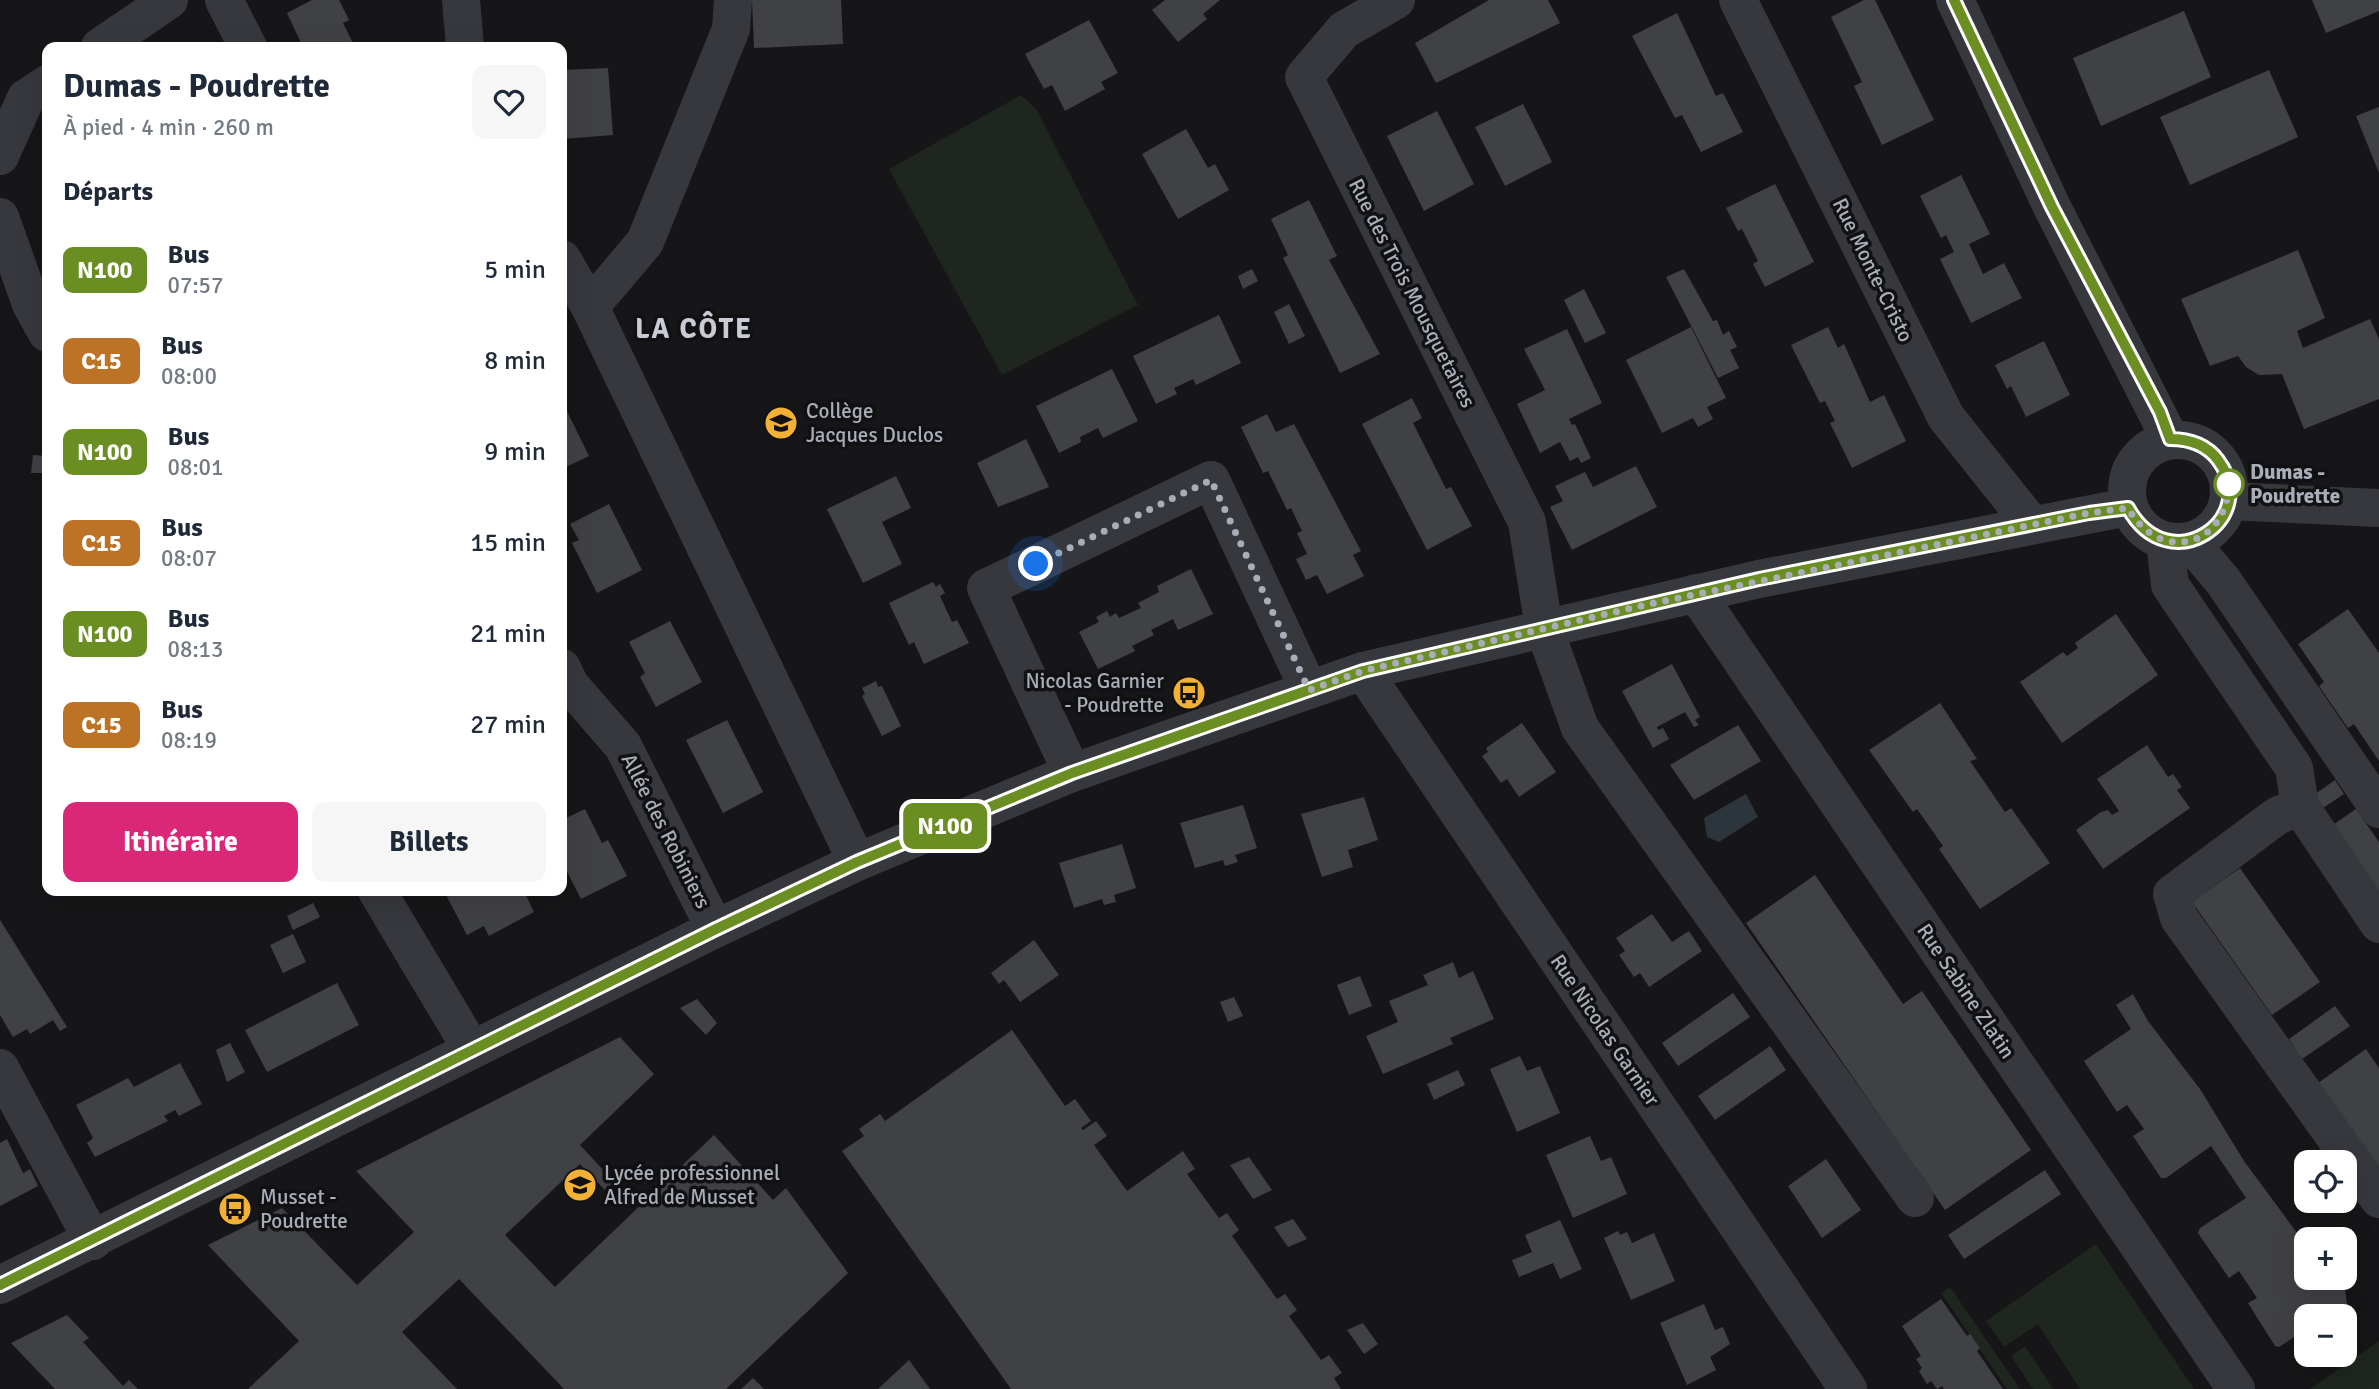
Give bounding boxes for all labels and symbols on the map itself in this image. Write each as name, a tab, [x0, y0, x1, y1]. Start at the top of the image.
street label: Rue des Trois Mousquetaires	[1343, 174, 1481, 412]
street label: Rue Monte-Cristo	[1827, 194, 1919, 346]
district label: LA CÔTE	[635, 311, 753, 346]
place label: Collège Jacques Duclos	[806, 398, 943, 448]
school or university icon: Collège Jacques Duclos	[762, 404, 800, 442]
place label: Dumas - Poudrette	[2250, 459, 2340, 509]
marker: Dumas - Poudrette	[2214, 469, 2244, 499]
your location	[1018, 546, 1053, 581]
place label: Nicolas Garnier - Poudrette	[1025, 668, 1164, 718]
bus stop icon: Nicolas Garnier - Poudrette	[1170, 674, 1208, 712]
street label: Allée des Robiniers	[616, 749, 716, 913]
line badge: N100	[896, 803, 994, 849]
street label: Rue Sabine Zlatin	[1911, 918, 2021, 1064]
street label: Rue Nicolas Garnier	[1545, 949, 1665, 1111]
place label: Lycée professionnel Alfred de Musset	[604, 1160, 780, 1210]
school or university icon: Lycée professionnel Alfred de Musset	[561, 1166, 599, 1204]
place label: Musset - Poudrette	[260, 1184, 348, 1234]
bus stop icon: Musset - Poudrette	[216, 1190, 254, 1228]

